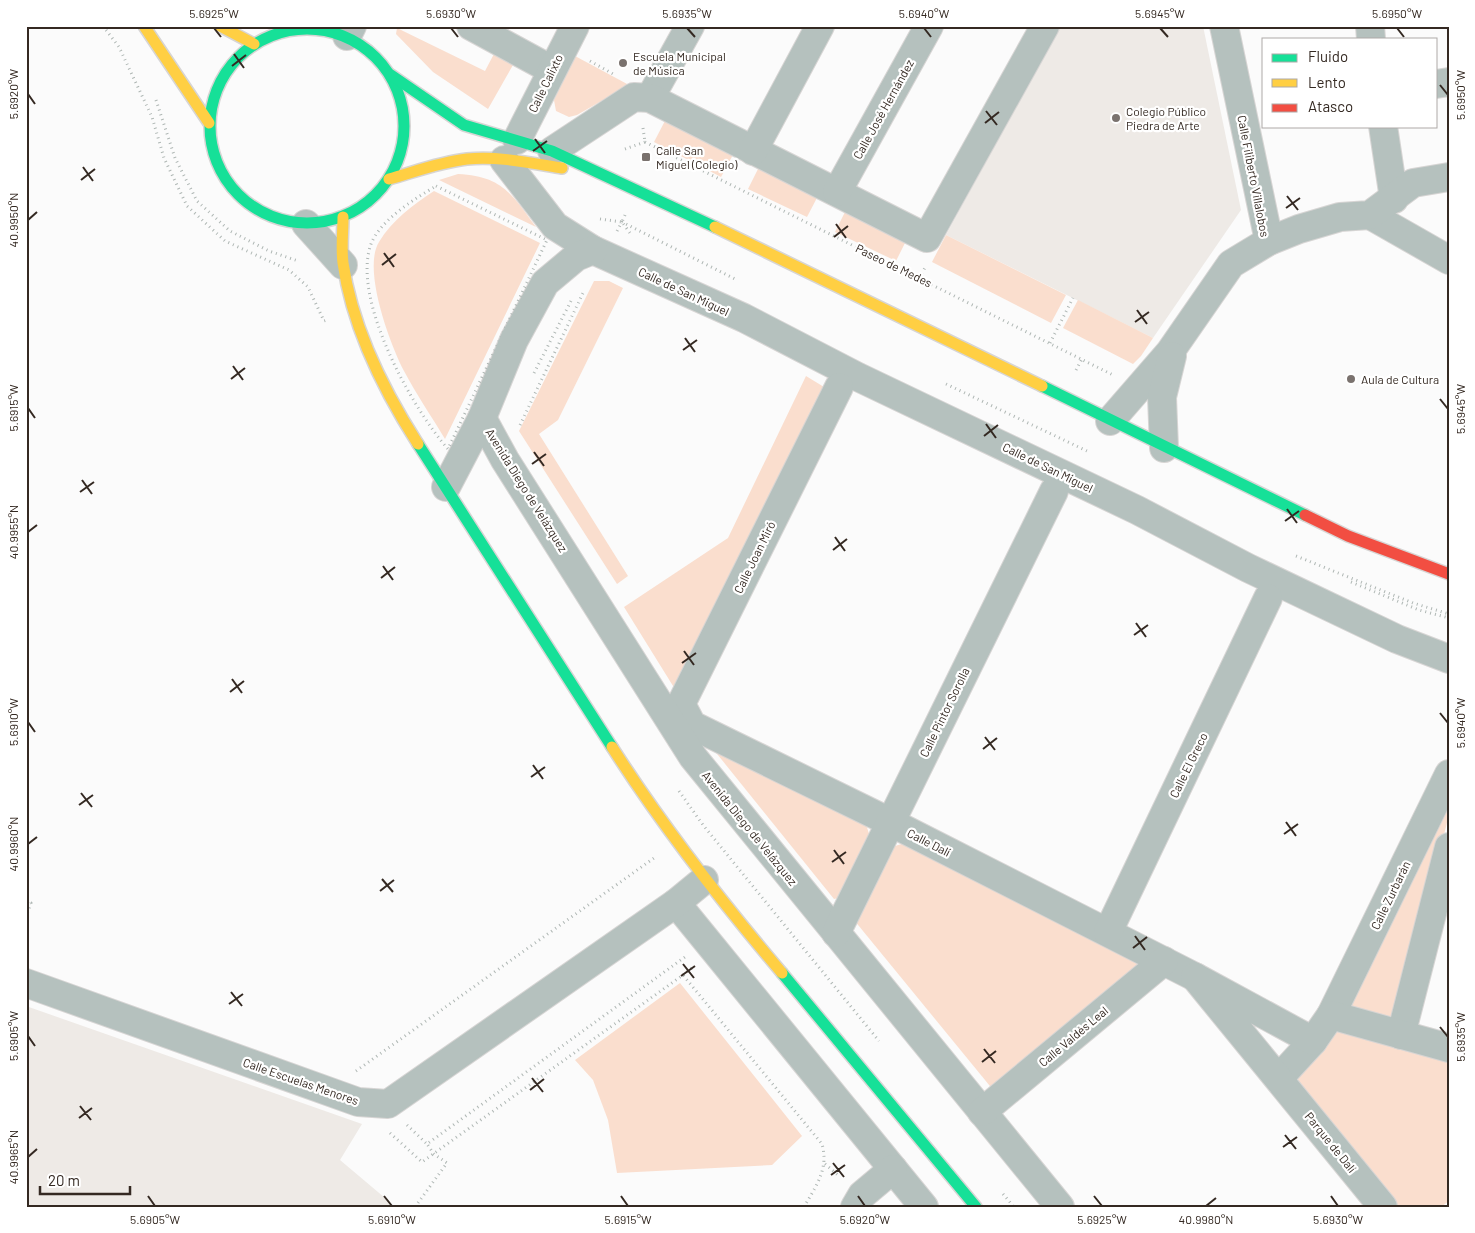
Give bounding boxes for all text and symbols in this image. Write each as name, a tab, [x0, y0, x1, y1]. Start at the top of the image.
text: 5.6925°W	[189, 6, 239, 20]
text: 5.6930°W	[426, 6, 476, 20]
text: 5.6935°W	[662, 6, 712, 20]
text: 5.6940°W	[899, 6, 950, 20]
text: 5.6945°W	[1135, 6, 1185, 20]
text: 5.6950°W	[1372, 6, 1422, 20]
legend	[1262, 38, 1438, 128]
text: Fluido	[1308, 47, 1348, 65]
place label: Escuela Municipal de Música	[633, 49, 726, 77]
street label: Calle Calixto	[525, 52, 565, 114]
marker: Escuela Municipal de Música	[617, 57, 629, 69]
street label: Calle José Hernández	[850, 57, 916, 161]
text: 5.6920°W	[6, 68, 20, 119]
text: 5.6950°W	[1453, 70, 1467, 120]
text: Lento	[1308, 73, 1346, 91]
text: Atasco	[1308, 97, 1353, 115]
place label: Colegio Público Piedra de Arte	[1126, 104, 1206, 132]
marker: Colegio Público Piedra de Arte	[1110, 112, 1122, 124]
street label: Calle Filiberto Villalobos	[1235, 114, 1273, 238]
place label: Calle San Miguel (Colegio)	[656, 143, 738, 171]
marker: Calle San Miguel (Colegio)	[640, 151, 652, 163]
text: 40.9950°N	[6, 193, 20, 247]
street label: Paseo de Medes	[854, 240, 935, 290]
street label: Calle de San Miguel	[636, 264, 732, 318]
place label: Aula de Cultura	[1361, 372, 1439, 386]
marker: Aula de Cultura	[1345, 373, 1357, 385]
text: 5.6915°W	[6, 384, 20, 432]
text: 5.6945°W	[1453, 384, 1467, 434]
street label: Avenida Diego de Velázquez	[483, 426, 571, 554]
street label: Calle de San Miguel	[1001, 439, 1095, 495]
text: 40.9955°N	[6, 505, 20, 559]
street label: Calle Joan Miró	[731, 519, 777, 595]
street label: Calle Pintor Sorolla	[916, 665, 972, 759]
text: 5.6940°W	[1453, 697, 1467, 748]
text: 5.6910°W	[6, 698, 20, 746]
street label: Calle El Greco	[1166, 730, 1210, 800]
street label: Avenida Diego de Velázquez	[700, 768, 800, 888]
text: 40.9960°N	[6, 817, 20, 871]
street label: Calle Dalí	[905, 825, 953, 859]
street label: Calle Zurbarán	[1367, 858, 1413, 932]
street label: Calle Valdés Leal	[1036, 1003, 1110, 1069]
text: 5.6905°W	[6, 1011, 20, 1061]
text: 5.6935°W	[1453, 1012, 1467, 1062]
street label: Calle Escuelas Menores	[241, 1055, 361, 1107]
street label: Parque de Dalí	[1302, 1109, 1360, 1175]
text: 40.9965°N	[6, 1130, 20, 1184]
scale bar	[40, 1163, 130, 1195]
text: 20 m	[48, 1171, 80, 1189]
text: 5.6905°W	[130, 1212, 180, 1226]
text: 5.6910°W	[368, 1212, 416, 1226]
text: 5.6915°W	[604, 1212, 652, 1226]
text: 5.6920°W	[840, 1212, 891, 1226]
text: 5.6925°W	[1077, 1212, 1127, 1226]
text: 40.9980°N	[1179, 1212, 1233, 1226]
text: 5.6930°W	[1313, 1212, 1363, 1226]

